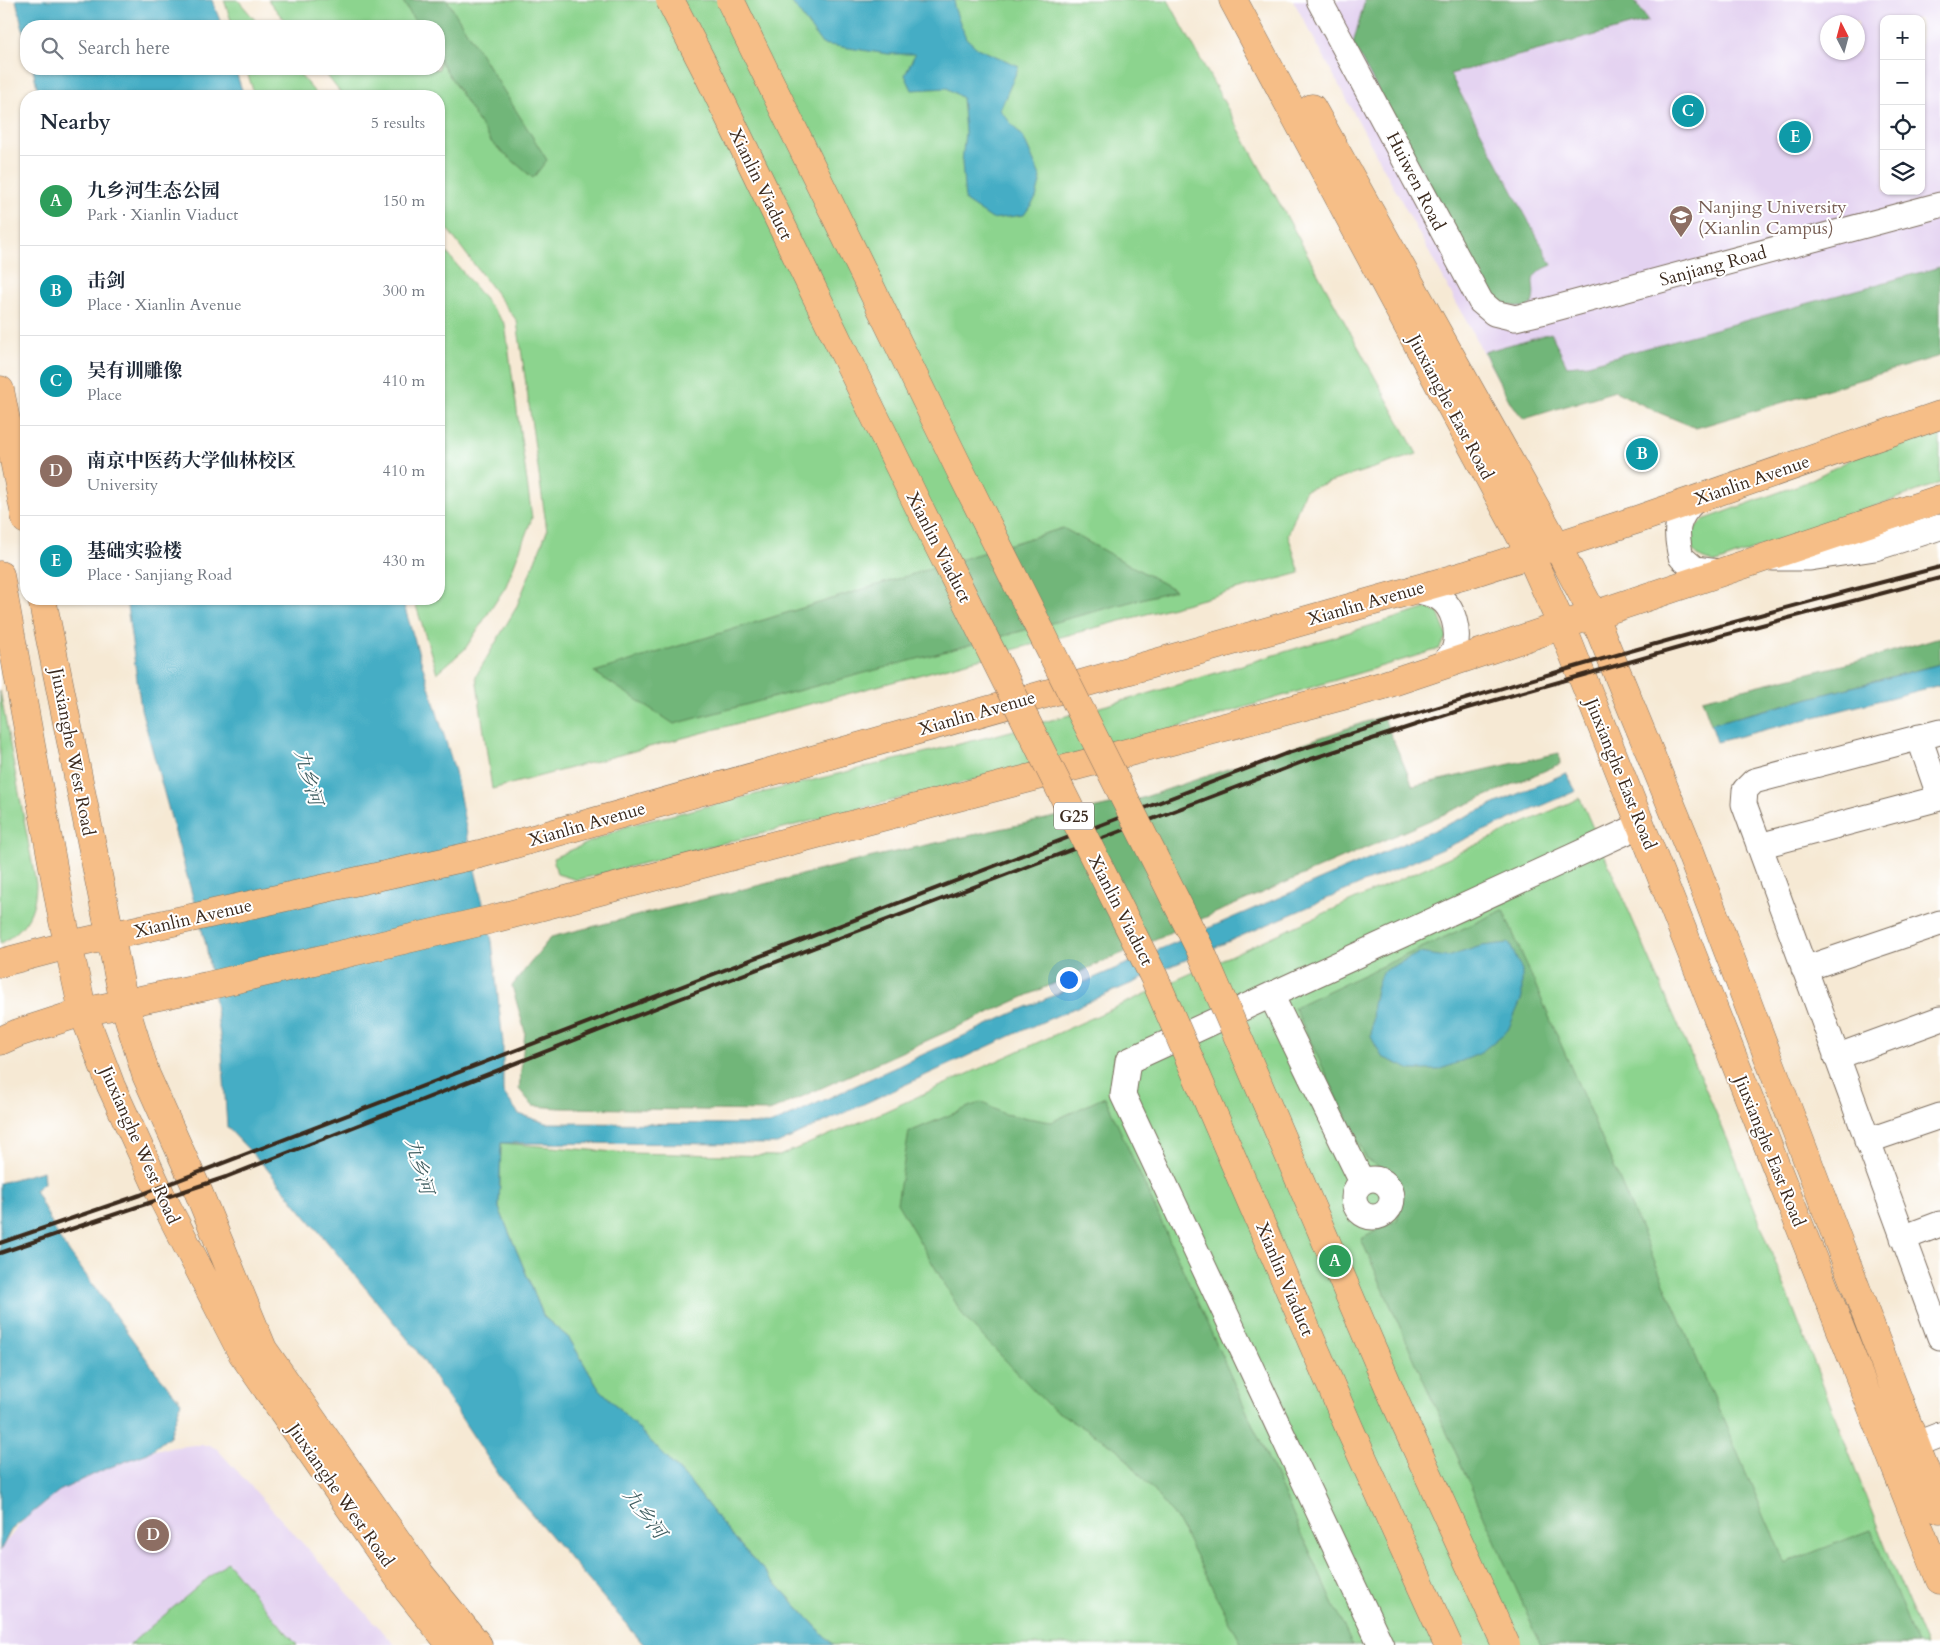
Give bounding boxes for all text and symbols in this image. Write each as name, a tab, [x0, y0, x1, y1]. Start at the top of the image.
north arrow	[1820, 15, 1865, 60]
map controls	[1880, 15, 1925, 195]
button: +	[1880, 15, 1925, 60]
search box	[20, 20, 445, 75]
icon: search	[38, 34, 66, 62]
text: Search here	[78, 35, 170, 61]
button: −	[1880, 60, 1925, 105]
pin: C	[1672, 92, 1704, 130]
button: locate	[1880, 105, 1925, 150]
text: Nearby	[40, 108, 111, 137]
text: 5 results	[371, 112, 425, 134]
pin: E	[1779, 118, 1811, 156]
street label: Xianlin Viaduct	[723, 124, 799, 245]
street label: Huiwen Road	[1380, 128, 1451, 235]
button: layers	[1880, 150, 1925, 195]
text: 九乡河生态公园	[87, 178, 220, 204]
text: A	[50, 190, 62, 212]
text: 150 m	[383, 190, 425, 212]
place label: Nanjing University (Xianlin Campus)	[1698, 195, 1847, 241]
text: Park · Xianlin Viaduct	[87, 204, 238, 226]
school or university icon: Nanjing University (Xianlin Campus)	[1668, 204, 1694, 238]
street label: Sanjiang Road	[1657, 240, 1770, 293]
text: 击剑	[87, 268, 125, 294]
text: B	[50, 280, 62, 302]
text: 300 m	[383, 280, 425, 302]
text: Place · Xianlin Avenue	[87, 294, 242, 316]
street label: Jiuxianghe East Road	[1400, 328, 1500, 485]
text: 吴有训雕像	[87, 358, 182, 384]
text: C	[50, 370, 62, 392]
text: 410 m	[383, 370, 425, 392]
text: Place	[87, 384, 122, 406]
pin: B	[1626, 435, 1658, 473]
text: 南京中医药大学仙林校区	[87, 448, 296, 474]
street label: Xianlin Avenue	[1691, 449, 1813, 512]
text: D	[49, 460, 63, 482]
text: 410 m	[383, 460, 425, 482]
text: University	[87, 474, 158, 496]
street label: Xianlin Viaduct	[900, 487, 977, 607]
text: 基础实验楼	[87, 538, 182, 564]
text: E	[51, 550, 61, 572]
text: 430 m	[383, 550, 425, 572]
text: Place · Sanjiang Road	[87, 564, 232, 586]
street label: Xianlin Avenue	[1305, 575, 1427, 632]
street label: Jiuxianghe West Road	[43, 663, 101, 838]
street label: Xianlin Avenue	[916, 685, 1038, 742]
street label: Jiuxianghe East Road	[1578, 692, 1662, 854]
water label: 九乡河	[288, 746, 329, 811]
street label: Xianlin Avenue	[526, 796, 648, 853]
road number: G25	[1054, 802, 1094, 829]
street label: Xianlin Viaduct	[1082, 850, 1159, 970]
street label: Xianlin Avenue	[132, 893, 255, 944]
your location	[1056, 967, 1082, 993]
street label: Jiuxianghe West Road	[92, 1060, 186, 1228]
street label: Jiuxianghe East Road	[1727, 1069, 1811, 1231]
water label: 九乡河	[399, 1135, 440, 1200]
street label: Xianlin Viaduct	[1249, 1218, 1320, 1340]
pin: A	[1319, 1242, 1351, 1280]
street label: Jiuxianghe West Road	[280, 1416, 400, 1572]
water label: 九乡河	[617, 1483, 674, 1547]
pin: D	[137, 1516, 169, 1554]

